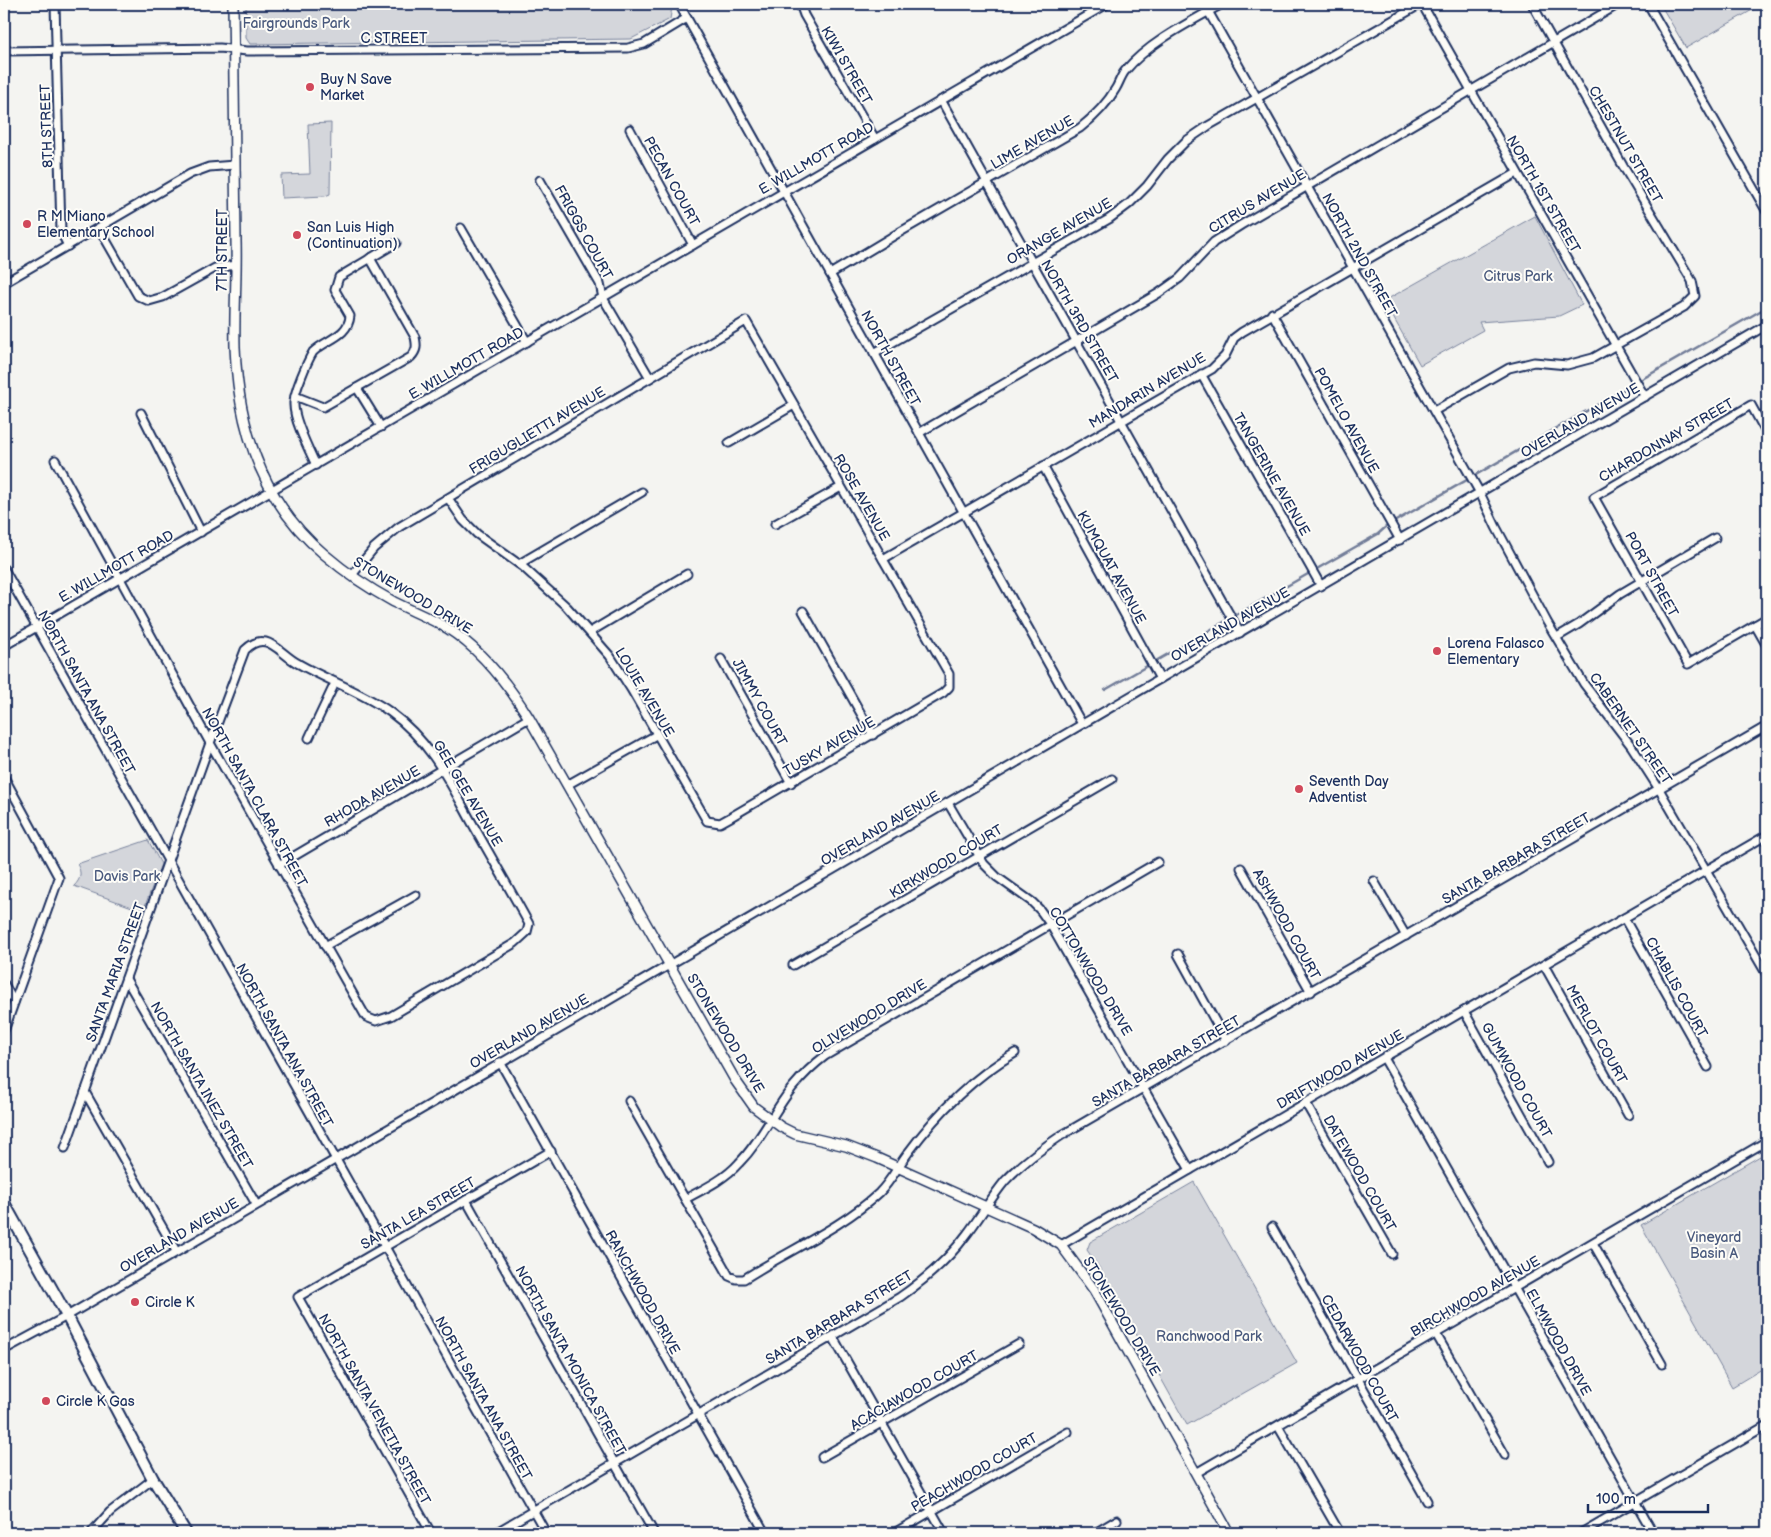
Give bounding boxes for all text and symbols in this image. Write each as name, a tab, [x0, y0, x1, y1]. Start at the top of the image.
park label: Fairgrounds Park	[242, 15, 350, 32]
street label: KIWI STREET	[817, 23, 876, 108]
street label: C STREET	[361, 30, 428, 47]
place label: Buy N Save Market	[320, 71, 392, 104]
marker: Buy N Save Market	[304, 81, 316, 93]
street label: 8TH STREET	[37, 83, 56, 168]
street label: CHESTNUT STREET	[1585, 83, 1666, 206]
street label: LIME AVENUE	[988, 112, 1077, 173]
street label: E. WILLMOTT ROAD	[756, 119, 877, 198]
street label: PECAN COURT	[640, 133, 703, 230]
street label: NORTH 1ST STREET	[1503, 133, 1584, 256]
street label: CITRUS AVENUE	[1206, 166, 1309, 237]
street label: FRIGGS COURT	[551, 182, 617, 283]
street label: NORTH 2ND STREET	[1318, 190, 1401, 321]
street label: ORANGE AVENUE	[1004, 194, 1115, 268]
place label: R M Miano Elementary School	[37, 208, 155, 241]
street label: 7TH STREET	[214, 208, 231, 291]
marker: R M Miano Elementary School	[21, 218, 33, 230]
place label: San Luis High (Continuation)	[307, 219, 398, 252]
marker: San Luis High (Continuation)	[291, 229, 303, 241]
street label: NORTH 3RD STREET	[1037, 257, 1122, 386]
park label: Citrus Park	[1483, 268, 1553, 285]
street label: NORTH STREET	[857, 307, 924, 410]
street label: E. WILLMOTT ROAD	[406, 324, 527, 403]
street label: MANDARIN AVENUE	[1086, 349, 1209, 432]
street label: POMELO AVENUE	[1310, 364, 1383, 476]
street label: OVERLAND AVENUE	[1518, 379, 1643, 461]
street label: FRIGUGLIETTI AVENUE	[466, 383, 608, 478]
street label: CHARDONNAY STREET	[1596, 395, 1737, 486]
street label: TANGERINE AVENUE	[1229, 410, 1314, 539]
street label: ROSE AVENUE	[830, 451, 893, 544]
street label: KUMQUAT AVENUE	[1073, 508, 1150, 627]
street label: E. WILLMOTT ROAD	[56, 527, 177, 606]
street label: PORT STREET	[1621, 529, 1682, 620]
street label: STONEWOOD DRIVE	[350, 553, 475, 638]
street label: OVERLAND AVENUE	[1168, 583, 1293, 665]
street label: NORTH SANTA ANA STREET	[34, 607, 139, 778]
place label: Lorena Falasco Elementary	[1447, 635, 1544, 668]
street label: LOUIE AVENUE	[611, 645, 678, 740]
marker: Lorena Falasco Elementary	[1431, 645, 1443, 657]
street label: JIMMY COURT	[729, 656, 791, 749]
street label: CABERNET STREET	[1586, 669, 1676, 788]
street label: NORTH SANTA CLARA STREET	[198, 705, 311, 890]
street label: TUSKY AVENUE	[780, 713, 878, 780]
street label: GEE GEE AVENUE	[429, 737, 506, 849]
street label: RHODA AVENUE	[321, 762, 423, 831]
place label: Seventh Day Adventist	[1309, 773, 1389, 806]
marker: Seventh Day Adventist	[1293, 783, 1305, 795]
street label: OVERLAND AVENUE	[818, 787, 943, 869]
street label: SANTA BARBARA STREET	[1439, 809, 1594, 908]
street label: KIRKWOOD COURT	[887, 821, 1006, 902]
street label: ASHWOOD COURT	[1249, 866, 1324, 983]
park label: Davis Park	[94, 868, 160, 885]
street label: SANTA MARIA STREET	[82, 900, 149, 1044]
street label: COTTONWOOD DRIVE	[1045, 904, 1136, 1039]
street label: CHABLIS COURT	[1642, 934, 1711, 1041]
street label: NORTH SANTA ANA STREET	[232, 960, 337, 1131]
street label: STONEWOOD DRIVE	[683, 971, 768, 1096]
street label: OLIVEWOOD DRIVE	[809, 975, 930, 1057]
street label: MERLOT COURT	[1562, 982, 1631, 1087]
street label: OVERLAND AVENUE	[467, 990, 592, 1072]
street label: NORTH SANTA INEZ STREET	[147, 999, 257, 1172]
street label: SANTA BARBARA STREET	[1089, 1012, 1244, 1111]
street label: GUMWOOD COURT	[1478, 1019, 1556, 1142]
street label: DRIFTWOOD AVENUE	[1274, 1026, 1407, 1113]
street label: DATEWOOD COURT	[1319, 1112, 1400, 1235]
street label: SANTA LEA STREET	[358, 1173, 479, 1253]
street label: OVERLAND AVENUE	[117, 1194, 242, 1276]
street label: RANCHWOOD DRIVE	[601, 1227, 684, 1357]
park label: Vineyard Basin A	[1687, 1229, 1741, 1262]
street label: BIRCHWOOD AVENUE	[1407, 1252, 1543, 1340]
street label: STONEWOOD DRIVE	[1079, 1254, 1164, 1379]
street label: NORTH SANTA MONICA STREET	[511, 1263, 630, 1458]
street label: SANTA BARBARA STREET	[763, 1266, 916, 1368]
street label: ELMWOOD DRIVE	[1522, 1286, 1595, 1399]
street label: CEDARWOOD COURT	[1317, 1292, 1402, 1425]
place label: Circle K	[145, 1294, 196, 1311]
marker: Circle K	[129, 1296, 141, 1308]
street label: NORTH SANTA VENETIA STREET	[315, 1311, 435, 1508]
street label: NORTH SANTA ANA STREET	[431, 1313, 536, 1484]
park label: Ranchwood Park	[1156, 1328, 1262, 1345]
street label: ACACIAWOOD COURT	[847, 1347, 982, 1434]
place label: Circle K Gas	[56, 1393, 135, 1410]
marker: Circle K Gas	[40, 1395, 52, 1407]
street label: PEACHWOOD COURT	[908, 1429, 1041, 1516]
scale bar	[1588, 1482, 1708, 1514]
text: 100 m	[1596, 1490, 1636, 1509]

